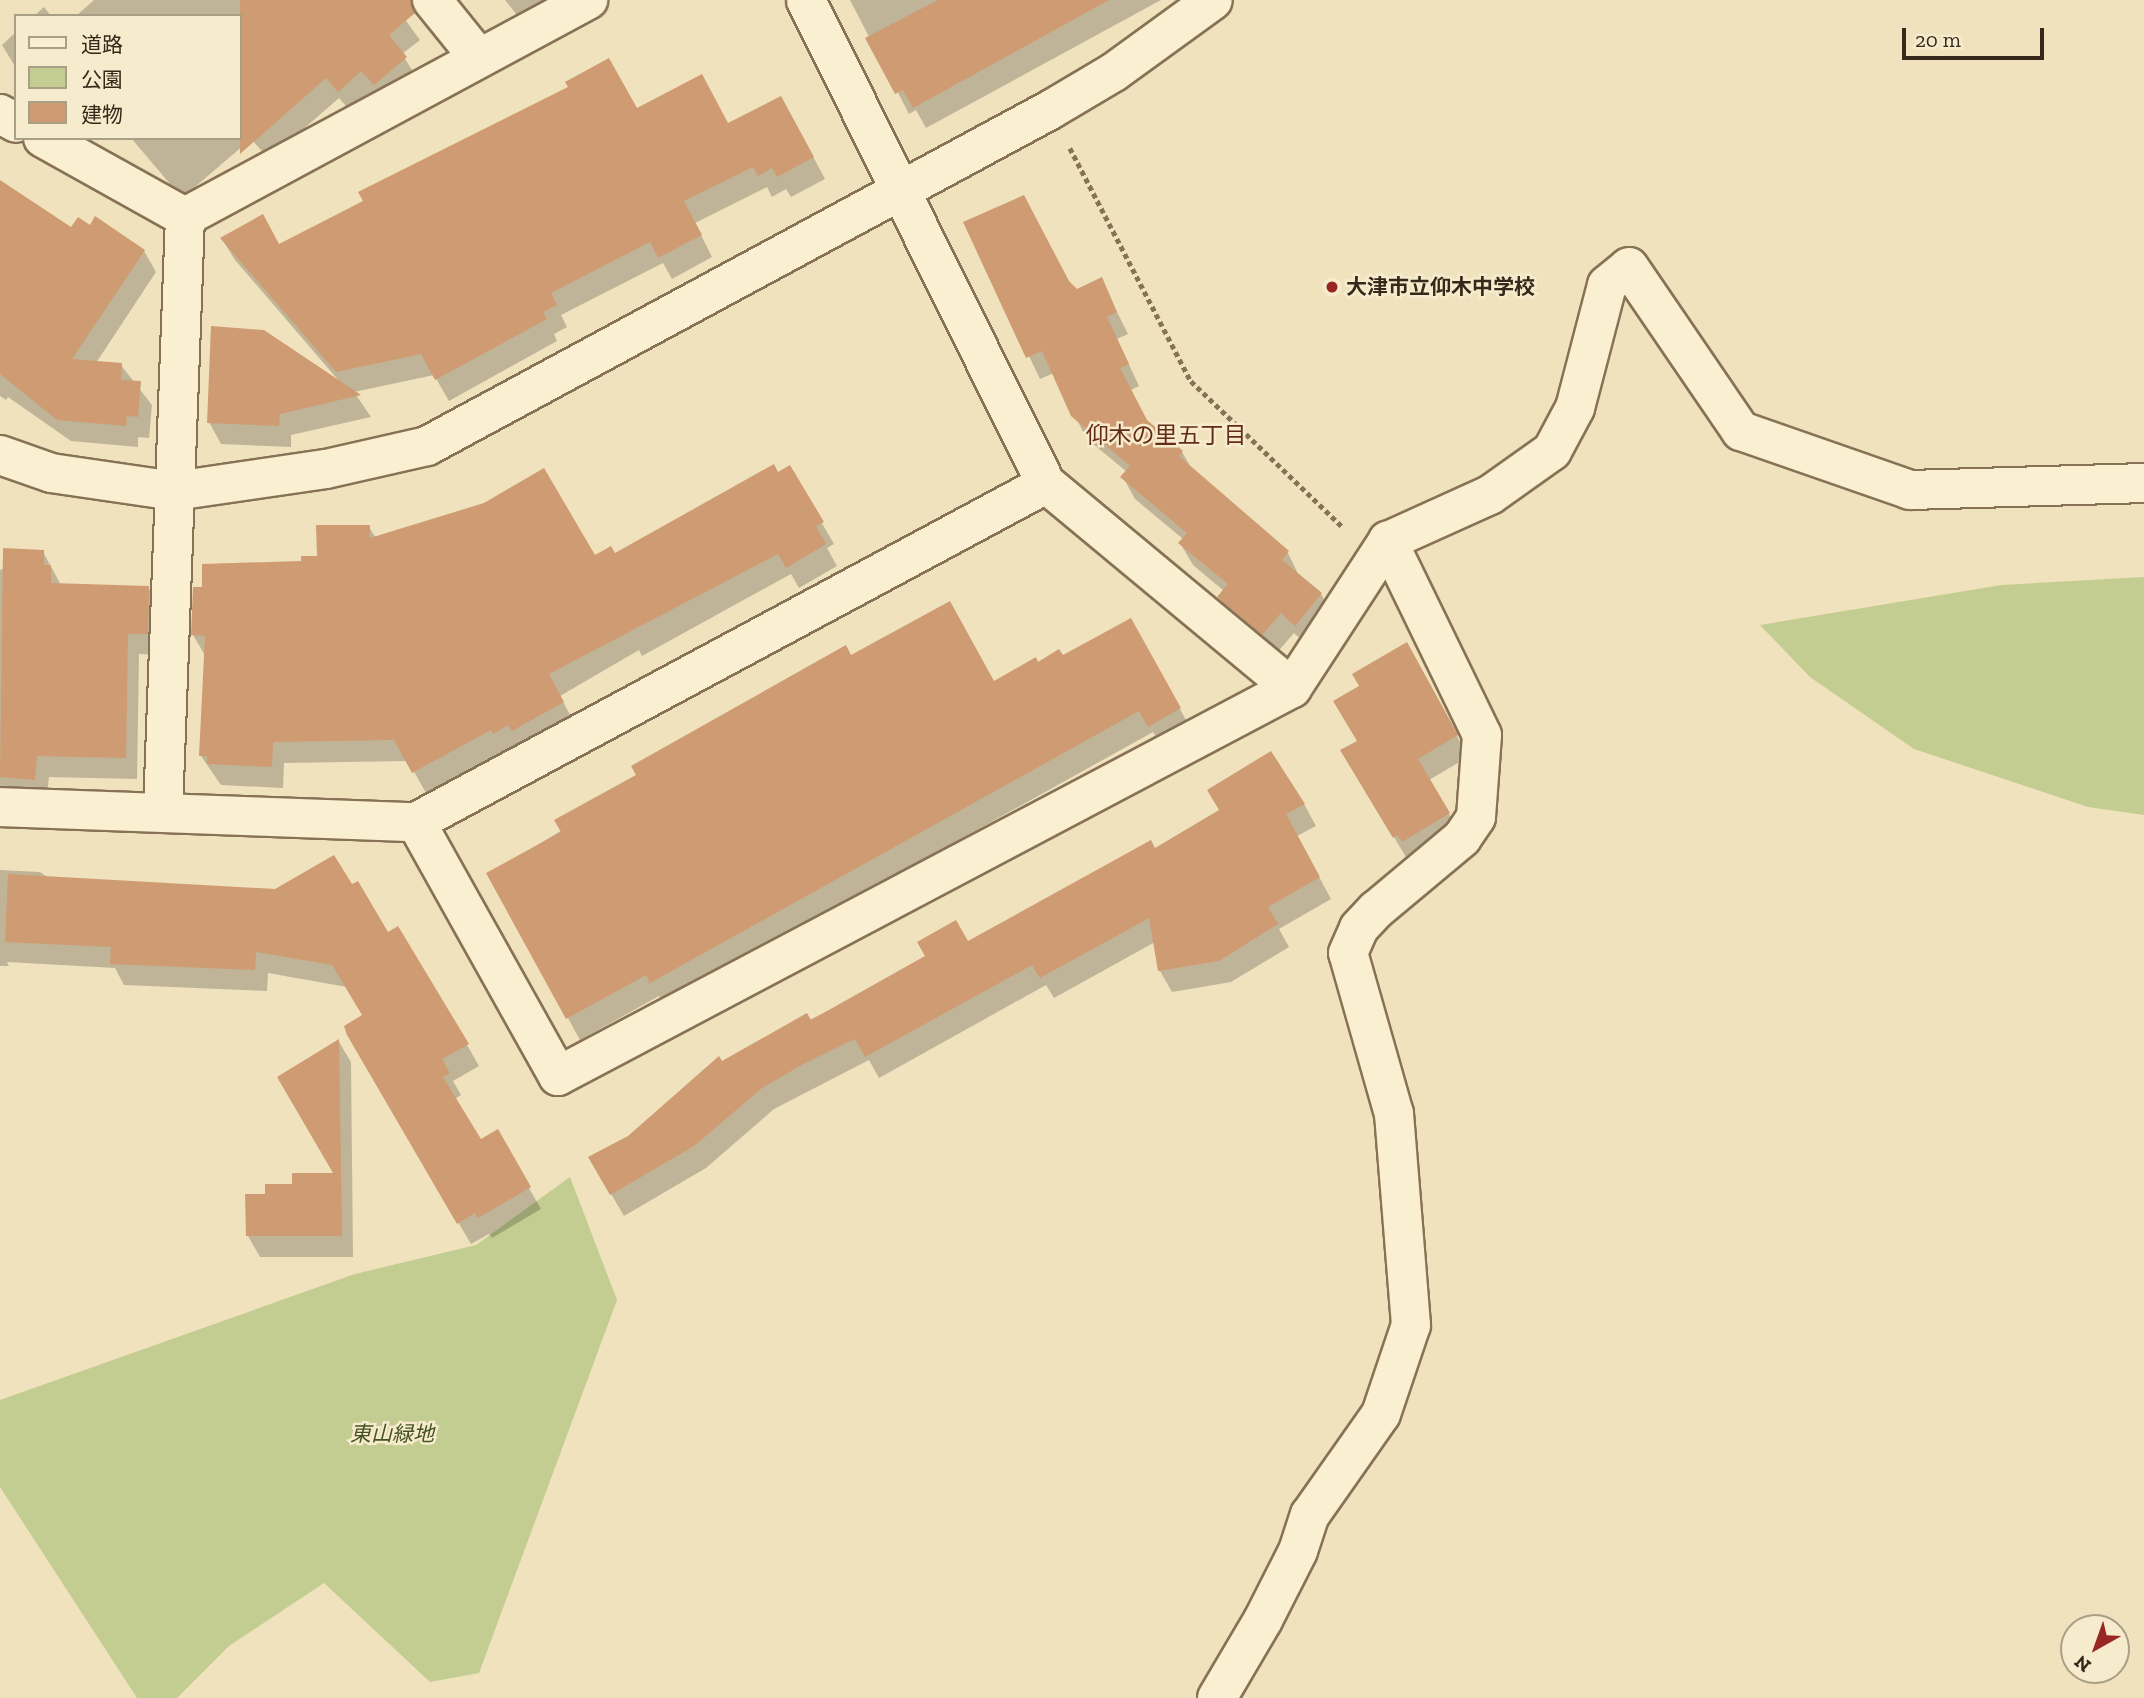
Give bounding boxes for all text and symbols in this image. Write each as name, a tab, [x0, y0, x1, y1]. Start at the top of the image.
legend	[14, 14, 242, 140]
scale bar	[1906, 14, 2048, 58]
text: 20 m	[1915, 27, 1961, 52]
text: 道路	[81, 32, 123, 57]
text: 公園	[81, 67, 123, 92]
text: 建物	[81, 102, 123, 127]
place label: 大津市立仰木中学校	[1346, 274, 1535, 300]
marker: 大津市立仰木中学校	[1324, 279, 1340, 295]
district label: 仰木の里五丁目	[1086, 421, 1246, 449]
park label: 東山緑地	[350, 1421, 434, 1447]
north arrow	[2060, 1614, 2130, 1684]
text: N	[2070, 1650, 2095, 1677]

